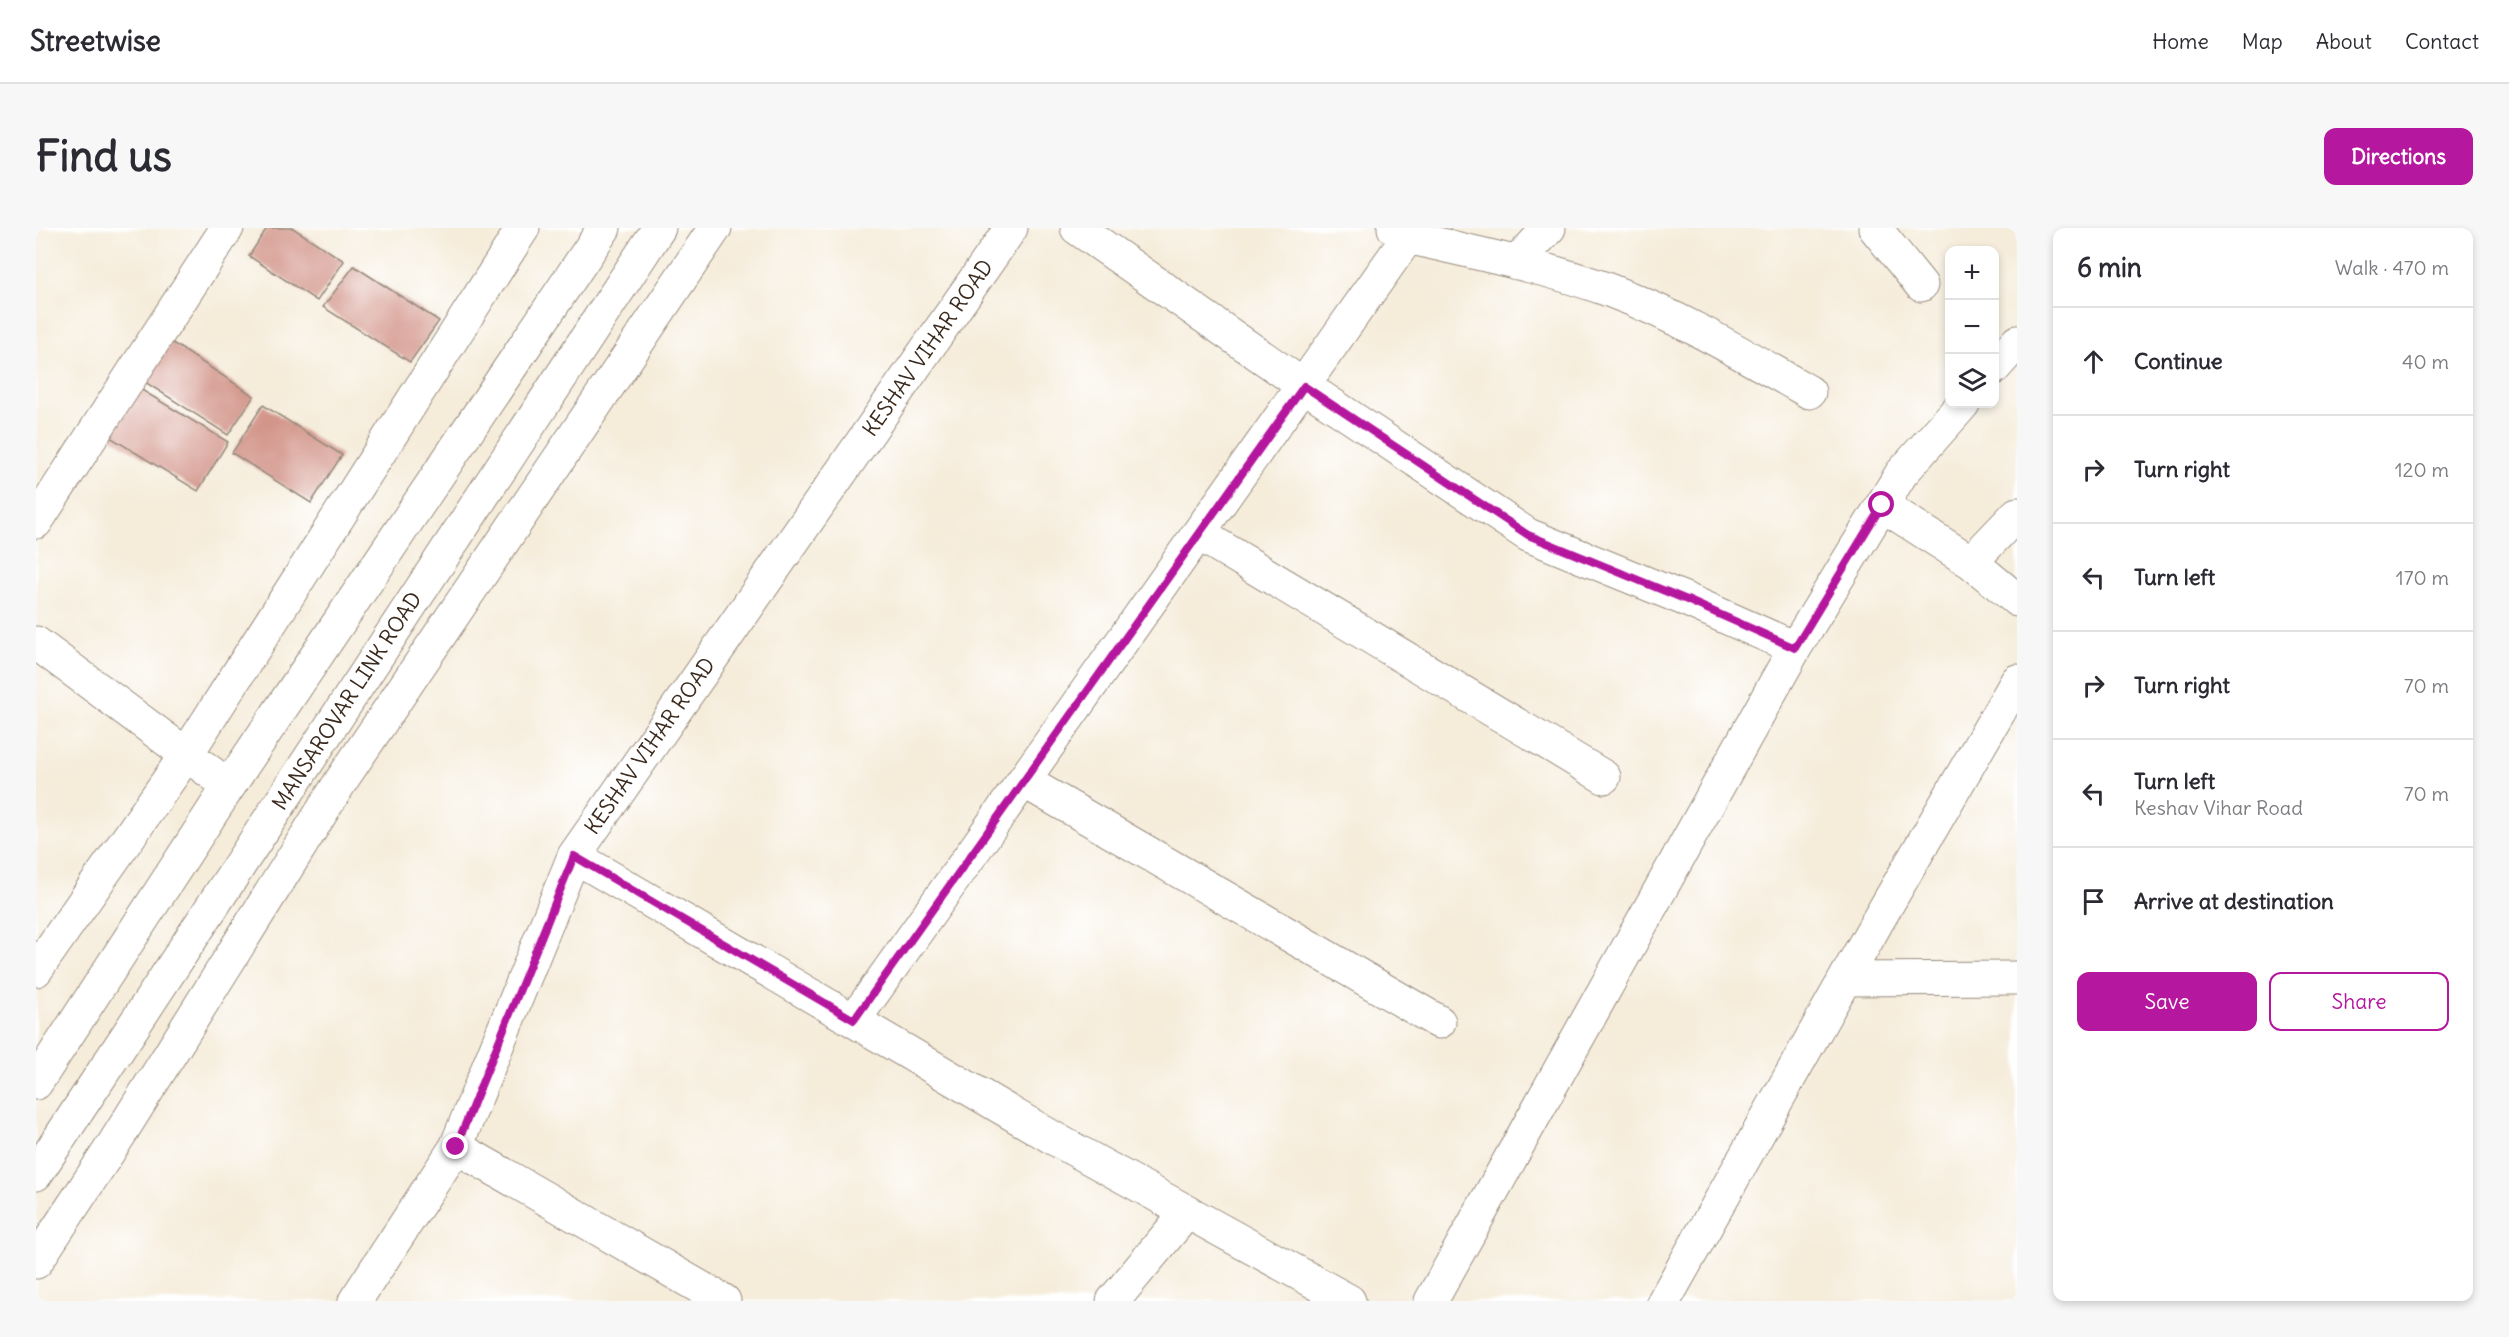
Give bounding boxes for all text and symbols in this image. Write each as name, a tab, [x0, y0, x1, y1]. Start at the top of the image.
text: Streetwise	[30, 23, 161, 59]
text: Home	[2152, 28, 2209, 55]
text: Map	[2242, 28, 2283, 55]
text: About	[2316, 28, 2372, 55]
text: Contact	[2405, 28, 2479, 55]
button: Directions	[2324, 128, 2473, 185]
text: Find us	[36, 130, 172, 182]
map controls	[1945, 246, 1999, 408]
button: +	[1945, 246, 1999, 300]
text: 6 min	[2077, 251, 2142, 284]
street label: KESHAV VIHAR ROAD	[856, 254, 999, 441]
text: Walk · 470 m	[2335, 255, 2449, 280]
button: −	[1945, 300, 1999, 354]
icon: ahead	[2077, 345, 2110, 378]
text: Continue	[2134, 347, 2223, 375]
text: 40 m	[2402, 349, 2449, 374]
button: layers	[1945, 354, 1999, 408]
icon: right	[2077, 453, 2110, 486]
text: Turn right	[2134, 455, 2230, 483]
text: 120 m	[2395, 457, 2449, 482]
route start	[1868, 491, 1894, 517]
icon: left	[2077, 561, 2110, 594]
text: Turn left	[2134, 563, 2215, 591]
text: 170 m	[2396, 565, 2449, 590]
street label: MANSAROVAR LINK ROAD	[266, 586, 427, 815]
street label: KESHAV VIHAR ROAD	[578, 652, 721, 839]
icon: right	[2077, 669, 2110, 702]
text: Turn right	[2134, 671, 2230, 699]
text: 70 m	[2404, 673, 2449, 698]
text: Turn left	[2134, 767, 2215, 795]
icon: left	[2077, 777, 2110, 810]
text: 70 m	[2404, 781, 2449, 806]
text: Keshav Vihar Road	[2134, 795, 2303, 820]
icon: arrive	[2077, 885, 2110, 918]
text: Arrive at destination	[2134, 887, 2334, 915]
button: Save	[2077, 972, 2257, 1031]
button: Share	[2269, 972, 2449, 1031]
route end	[442, 1133, 468, 1159]

